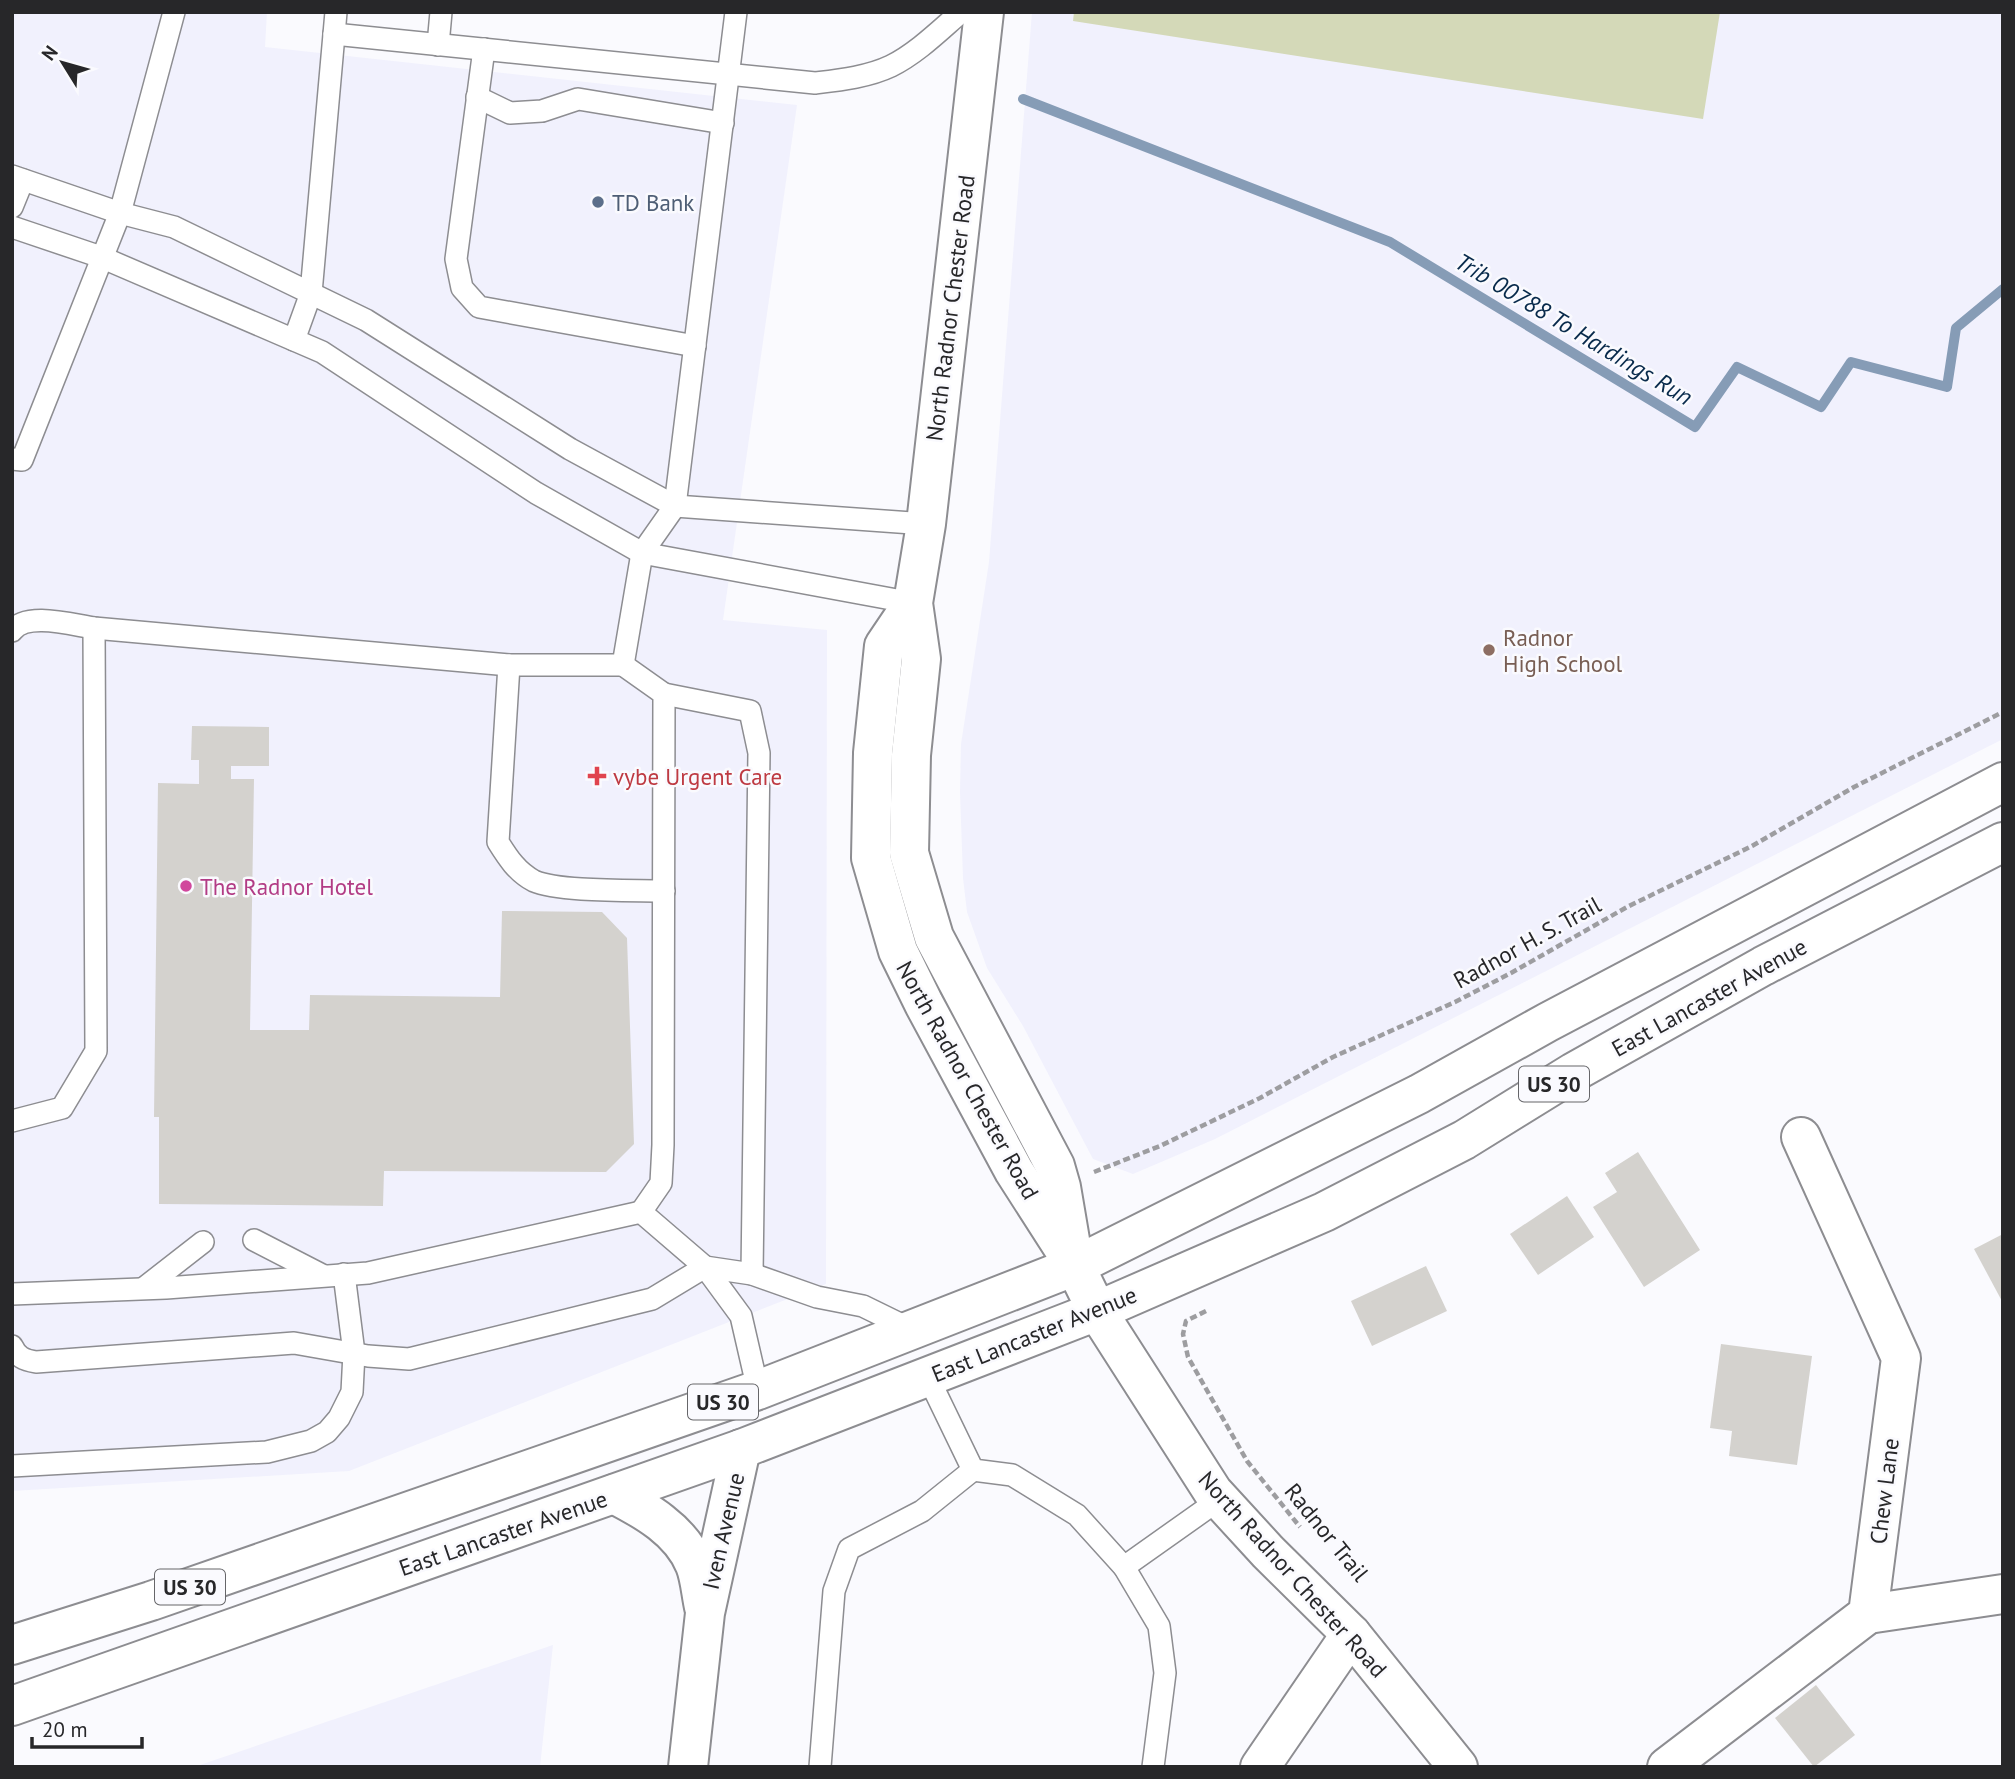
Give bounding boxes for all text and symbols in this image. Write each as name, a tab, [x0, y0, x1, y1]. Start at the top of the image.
north arrow	[28, 28, 98, 98]
text: N	[36, 41, 63, 65]
street label: North Radnor Chester Road	[919, 173, 981, 443]
place label: TD Bank	[612, 188, 694, 217]
marker: TD Bank	[590, 194, 606, 210]
water label: Trib 00788 To Hardings Run	[1450, 246, 1698, 412]
place label: Radnor High School	[1503, 623, 1623, 678]
marker: Radnor High School	[1481, 642, 1497, 658]
place label: vybe Urgent Care	[613, 762, 782, 791]
marker: vybe Urgent Care	[587, 766, 607, 786]
place label: The Radnor Hotel	[200, 872, 373, 901]
marker: The Radnor Hotel	[178, 878, 194, 894]
street label: Radnor H. S. Trail	[1448, 889, 1606, 994]
street label: East Lancaster Avenue	[1606, 931, 1812, 1063]
street label: North Radnor Chester Road	[890, 956, 1046, 1204]
road number: US 30	[1519, 1066, 1589, 1102]
street label: East Lancaster Avenue	[927, 1280, 1141, 1388]
road number: US 30	[688, 1384, 758, 1420]
street label: Chew Lane	[1863, 1436, 1905, 1546]
street label: North Radnor Chester Road	[1193, 1465, 1393, 1683]
street label: Iven Avenue	[695, 1470, 751, 1592]
street label: Radnor Trail	[1279, 1477, 1376, 1587]
street label: East Lancaster Avenue	[395, 1484, 611, 1582]
road number: US 30	[155, 1570, 225, 1604]
scale bar	[32, 1706, 142, 1750]
text: 20 m	[42, 1716, 88, 1743]

